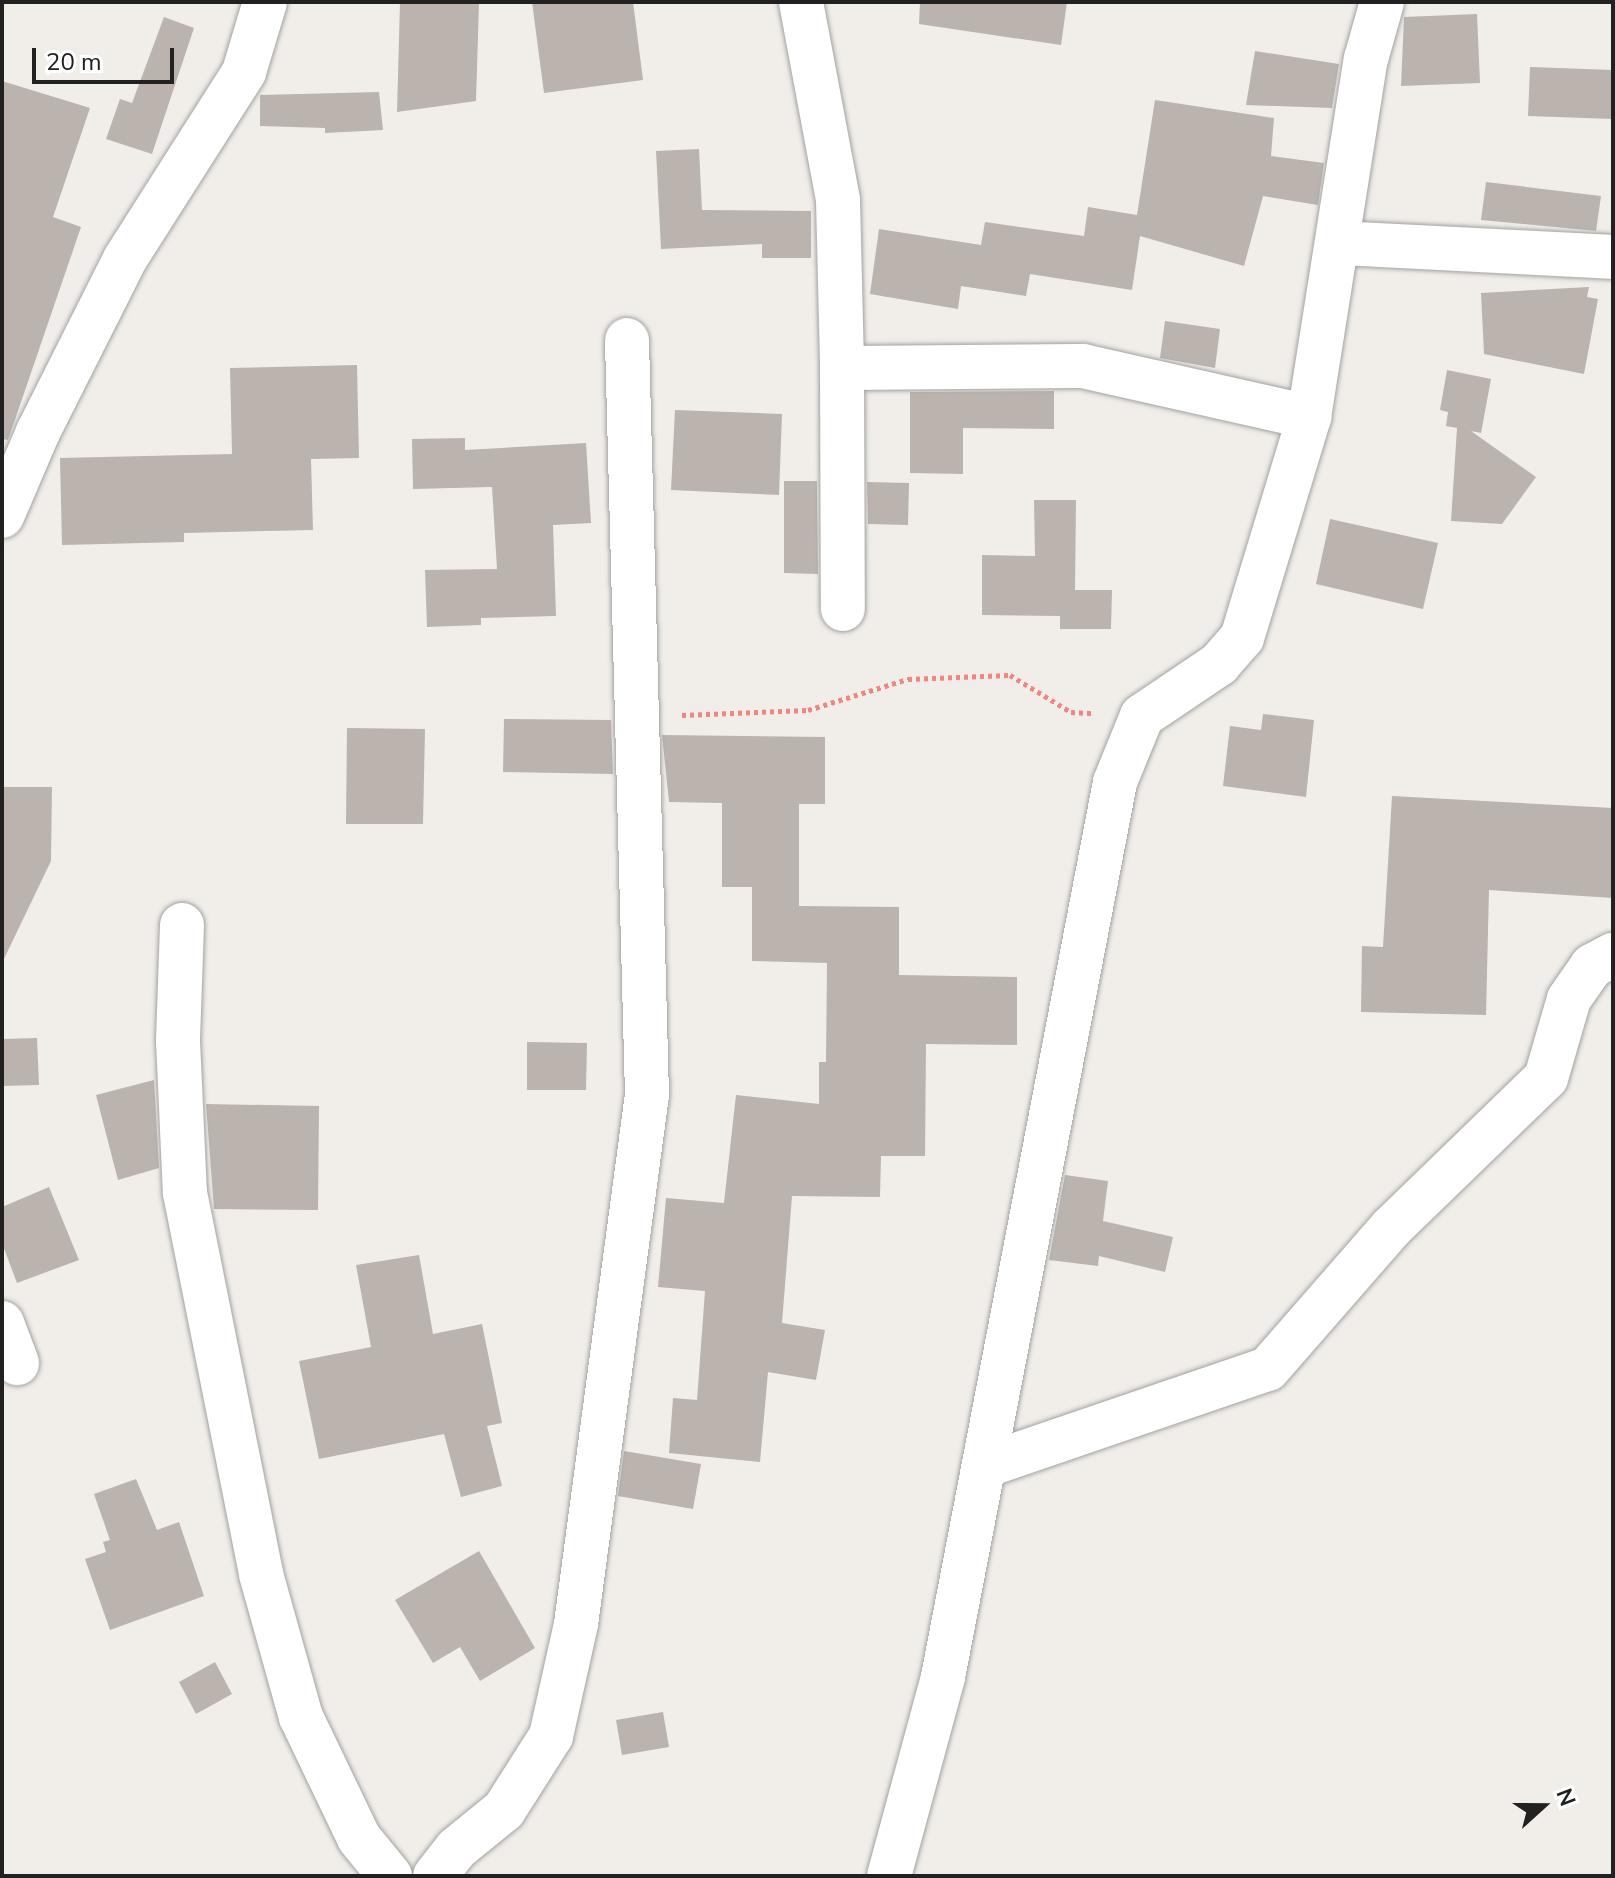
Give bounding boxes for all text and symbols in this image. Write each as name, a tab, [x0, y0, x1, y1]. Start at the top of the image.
scale bar	[36, 32, 178, 82]
text: 20 m	[46, 46, 102, 78]
north arrow	[1503, 1766, 1583, 1846]
text: N	[1548, 1784, 1582, 1810]

